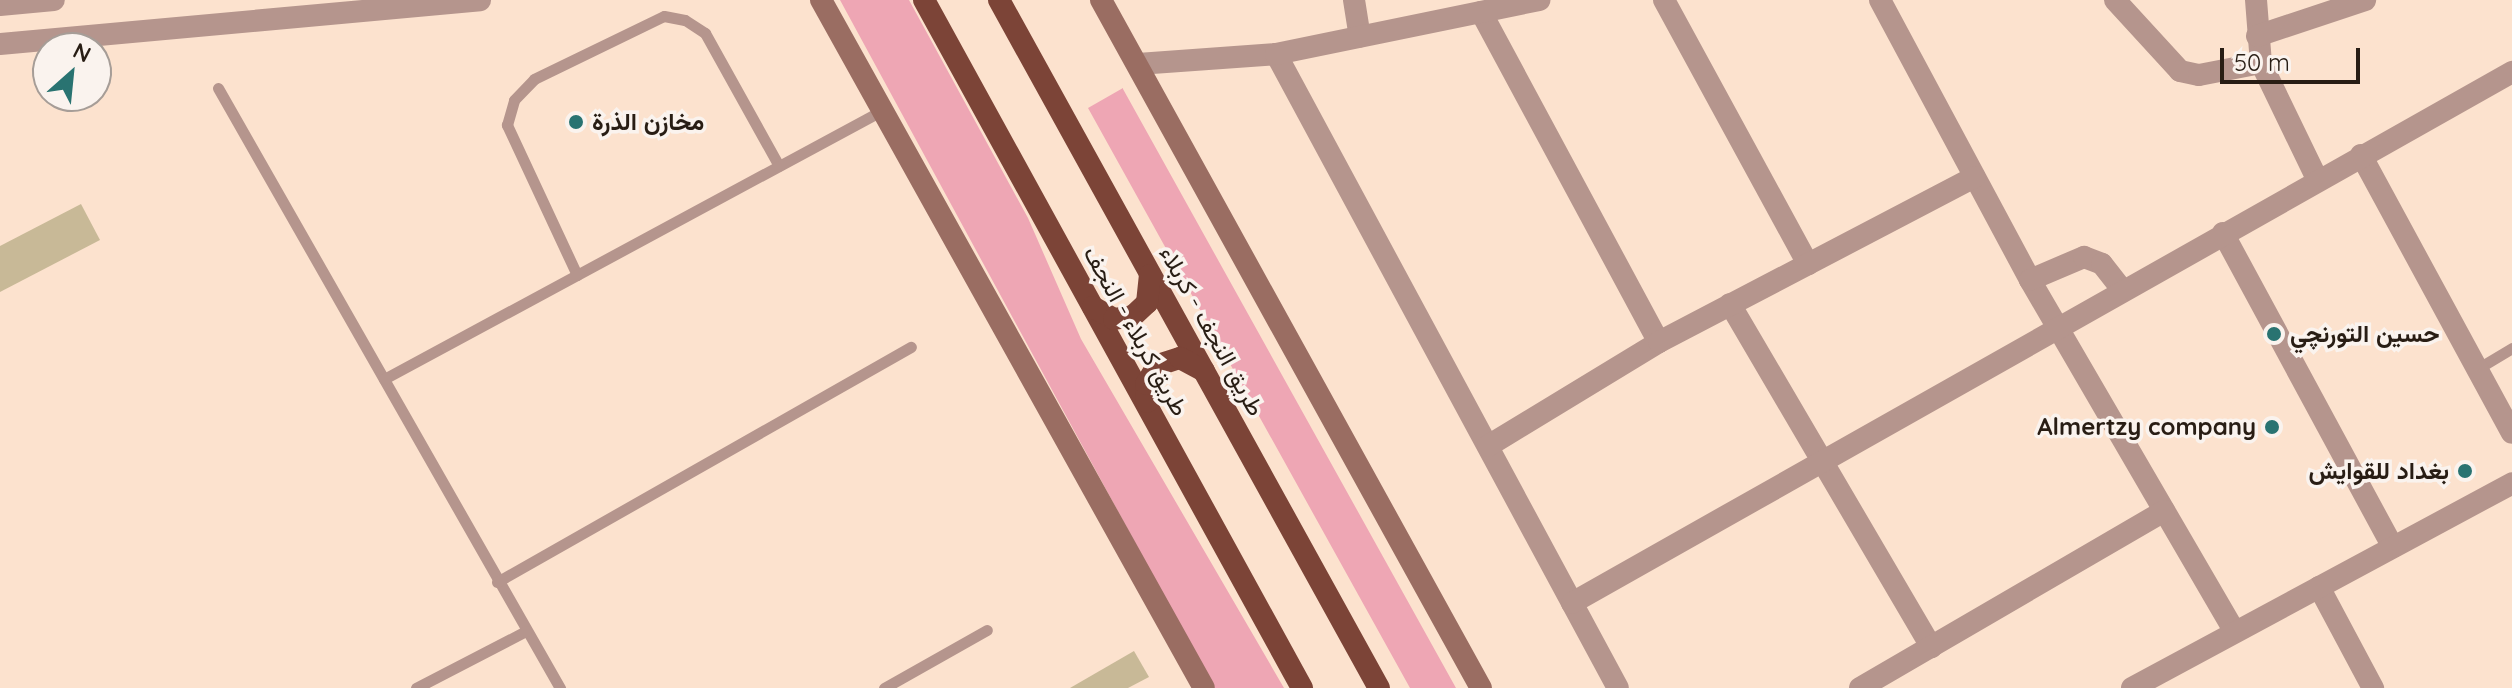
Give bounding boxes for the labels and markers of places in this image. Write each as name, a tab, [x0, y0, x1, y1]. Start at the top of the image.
place label: مخازن الذرة	[592, 108, 704, 136]
marker: مخازن الذرة	[567, 113, 585, 131]
place label: حسين التورنچي	[2290, 320, 2440, 348]
marker: حسين التورنچي	[2265, 325, 2283, 343]
place label: Almertzy company	[2037, 413, 2256, 441]
marker: Almertzy company	[2263, 418, 2281, 436]
place label: بغداد للقوايش	[2309, 457, 2449, 485]
marker: بغداد للقوايش	[2456, 462, 2474, 480]

